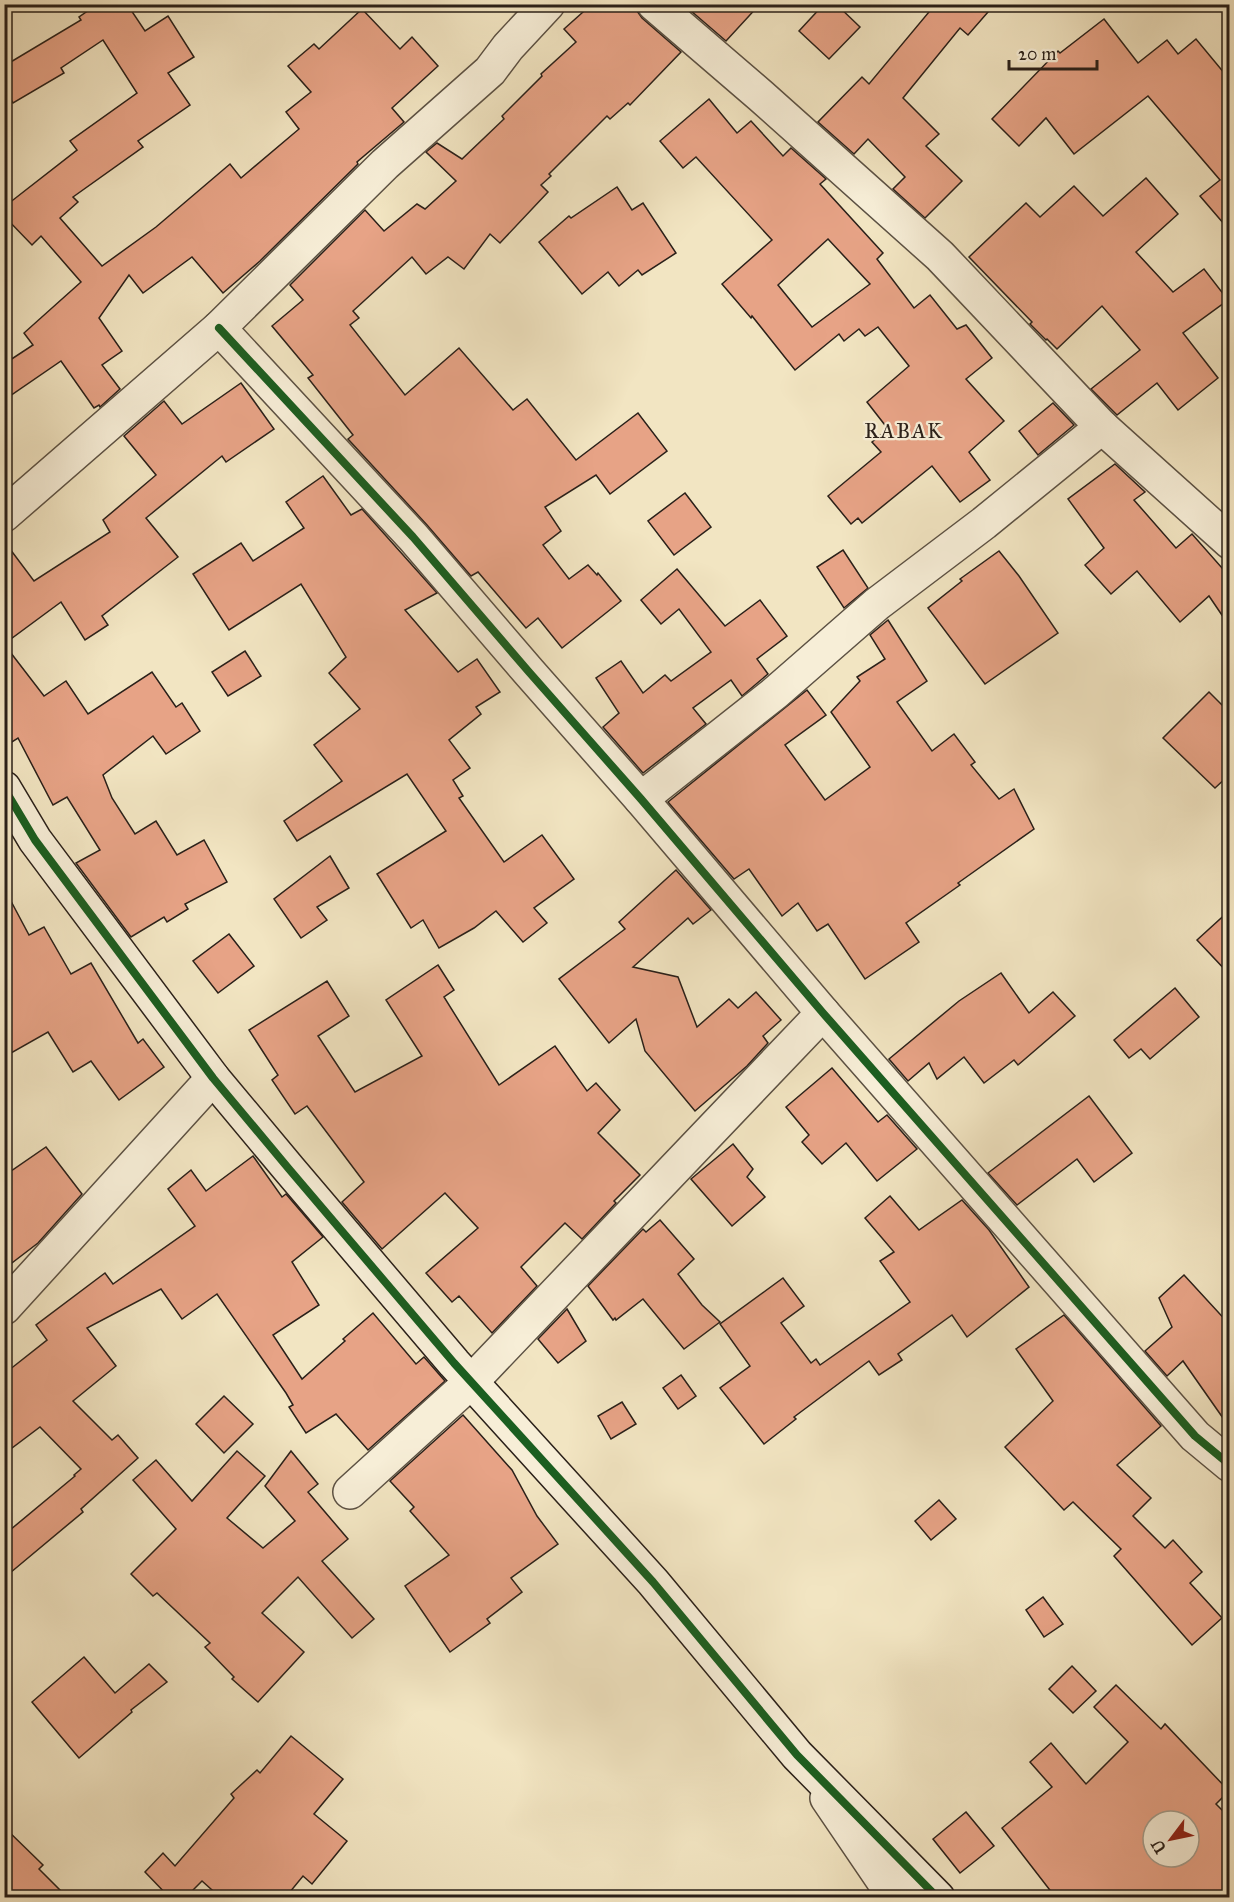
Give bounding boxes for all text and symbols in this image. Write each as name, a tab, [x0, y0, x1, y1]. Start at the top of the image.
scale bar	[1009, 33, 1098, 71]
text: 20 m	[1018, 43, 1056, 65]
district label: RABAK	[864, 418, 944, 444]
north arrow	[1141, 1809, 1201, 1869]
text: U	[1147, 1836, 1170, 1857]

